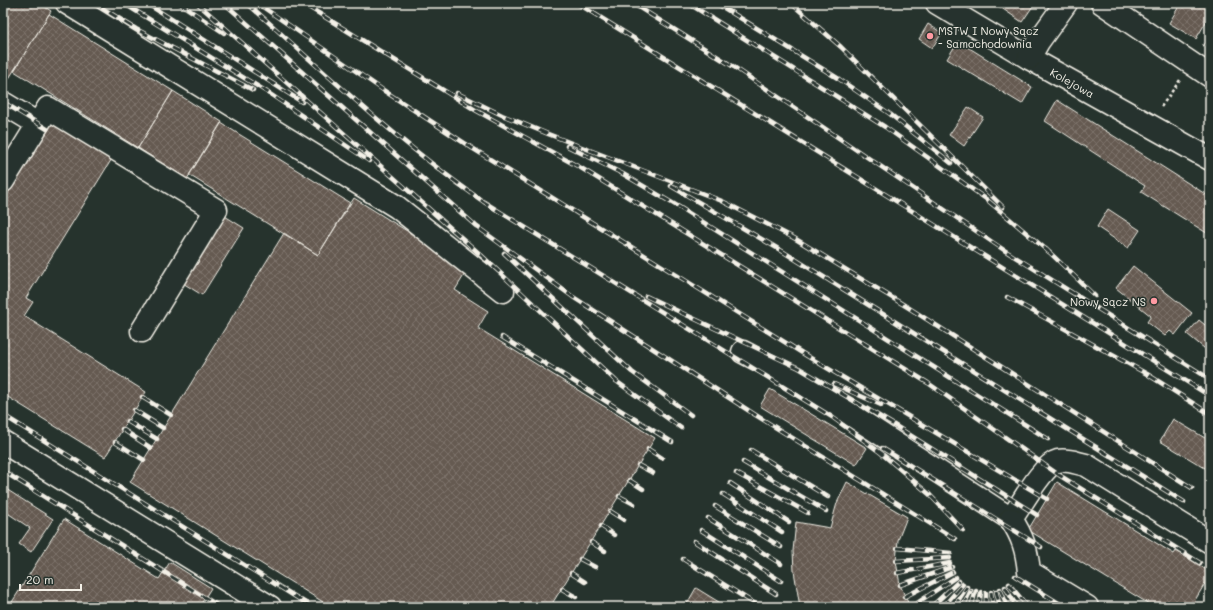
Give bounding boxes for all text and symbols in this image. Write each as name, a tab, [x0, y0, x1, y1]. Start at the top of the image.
place label: MSTW I Nowy Sącz - Samochodownia	[938, 23, 1039, 51]
marker: MSTW I Nowy Sącz - Samochodownia	[925, 31, 935, 41]
street label: Kolejowa	[1048, 64, 1097, 101]
place label: Nowy Sącz NS	[1070, 294, 1146, 309]
marker: Nowy Sącz NS	[1149, 296, 1159, 306]
scale bar	[20, 566, 81, 592]
text: 20 m	[26, 571, 54, 587]

